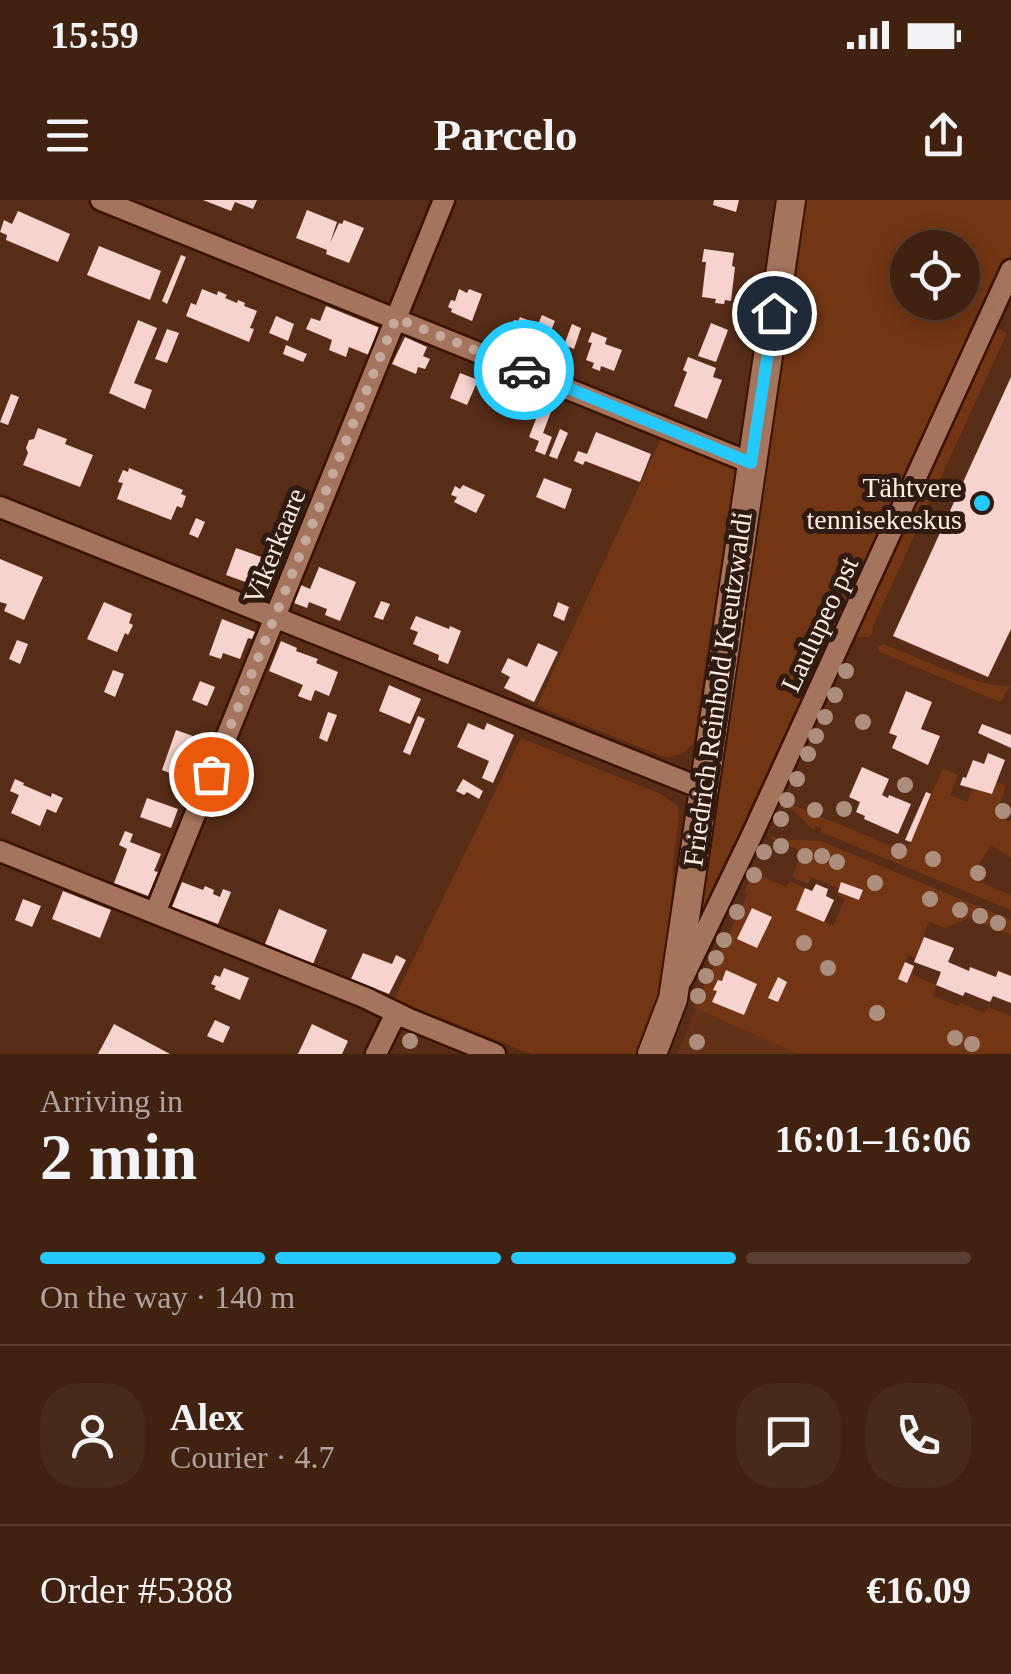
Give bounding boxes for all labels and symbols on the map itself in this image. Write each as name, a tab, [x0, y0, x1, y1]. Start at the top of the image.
pin	[732, 271, 817, 356]
courier	[474, 320, 574, 420]
place label: Tähtvere tennisekeskus	[806, 472, 962, 535]
street label: Vikerkaare	[237, 484, 312, 609]
marker: Tähtvere tennisekeskus	[971, 492, 993, 514]
street label: Friedrich Reinhold Kreutzwaldi	[677, 510, 758, 868]
street label: Laulupeo pst	[775, 552, 864, 697]
pin	[169, 732, 254, 817]

